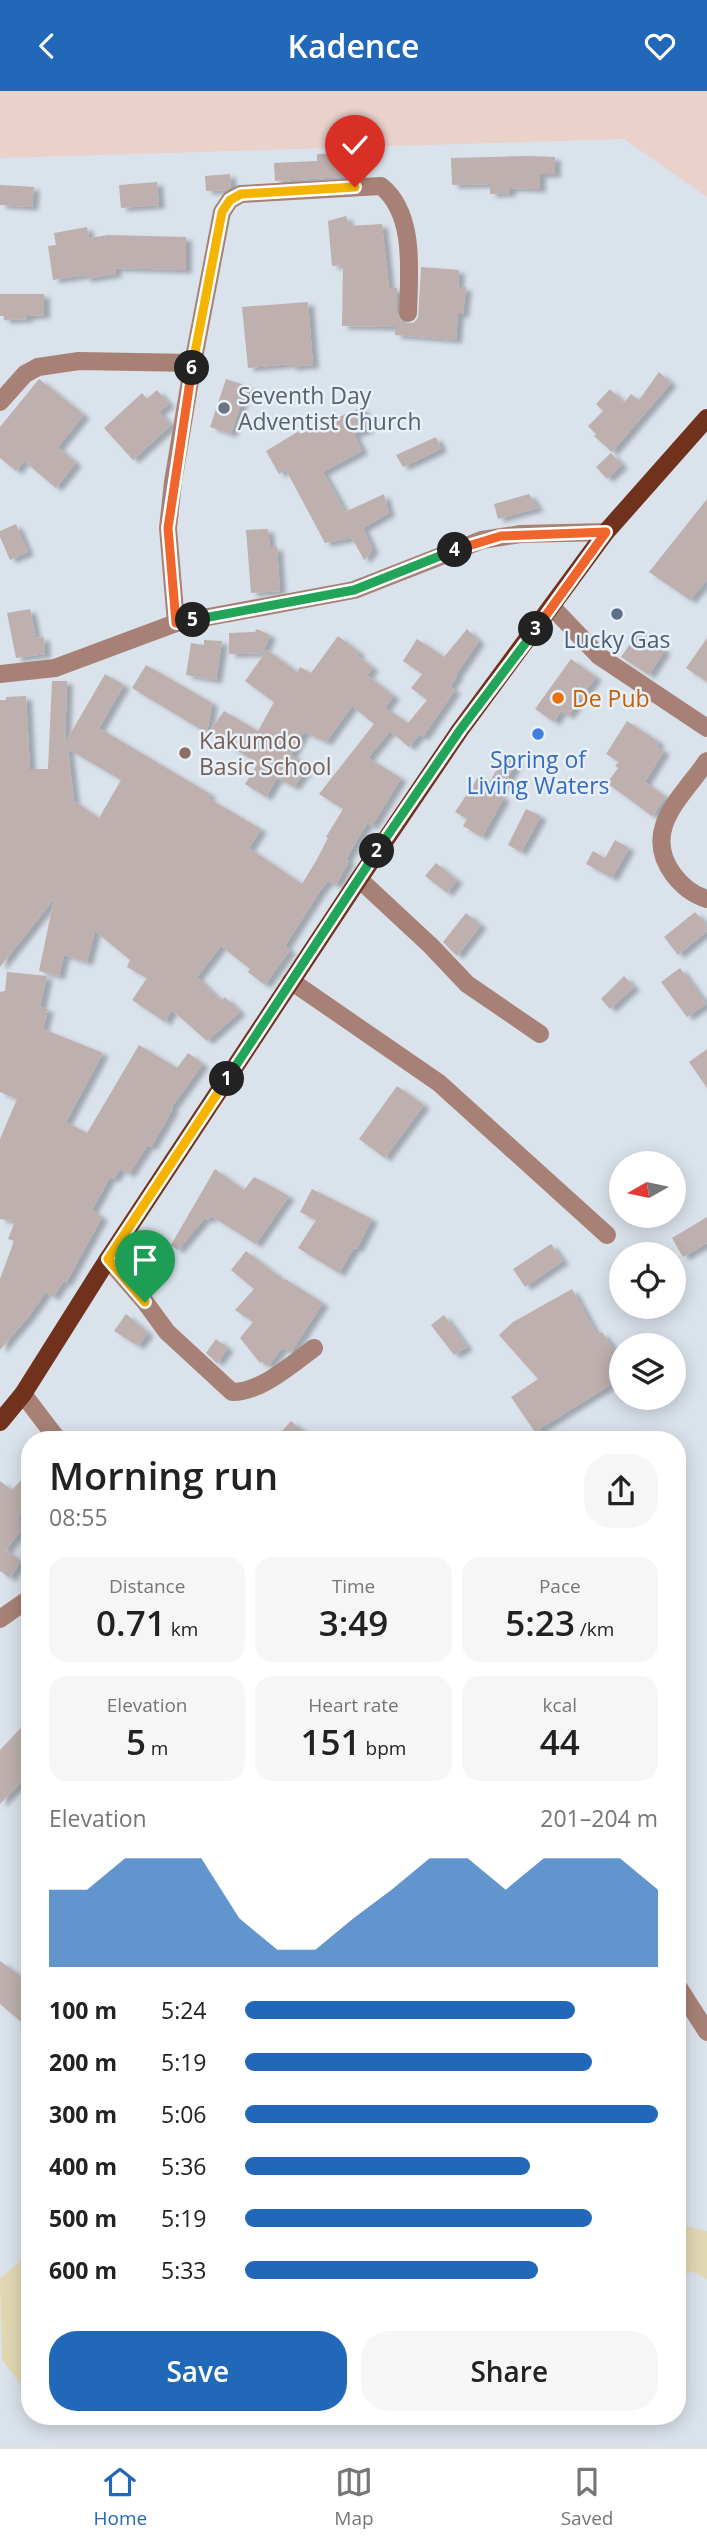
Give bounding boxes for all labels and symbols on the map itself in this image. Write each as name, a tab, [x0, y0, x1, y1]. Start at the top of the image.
pin	[325, 115, 385, 187]
pin: 6	[174, 351, 210, 385]
place label: Seventh Day Adventist Church	[238, 379, 421, 437]
marker: Seventh Day Adventist Church	[216, 400, 232, 416]
pin: 4	[438, 533, 472, 567]
pin: 5	[176, 603, 210, 637]
marker: Lucky Gas	[609, 606, 625, 622]
pin: 3	[518, 611, 554, 647]
place label: Lucky Gas	[563, 623, 671, 655]
place label: De Pub	[572, 682, 650, 714]
marker: De Pub	[550, 690, 566, 706]
place label: Kakumdo Basic School	[199, 724, 332, 782]
marker: Spring of Living Waters	[530, 726, 546, 742]
place label: Spring of Living Waters	[466, 743, 610, 801]
marker: Kakumdo Basic School	[177, 745, 193, 761]
pin: 2	[360, 833, 394, 869]
pin: 1	[210, 1061, 244, 1097]
north arrow	[609, 1151, 686, 1229]
pin	[115, 1230, 175, 1302]

